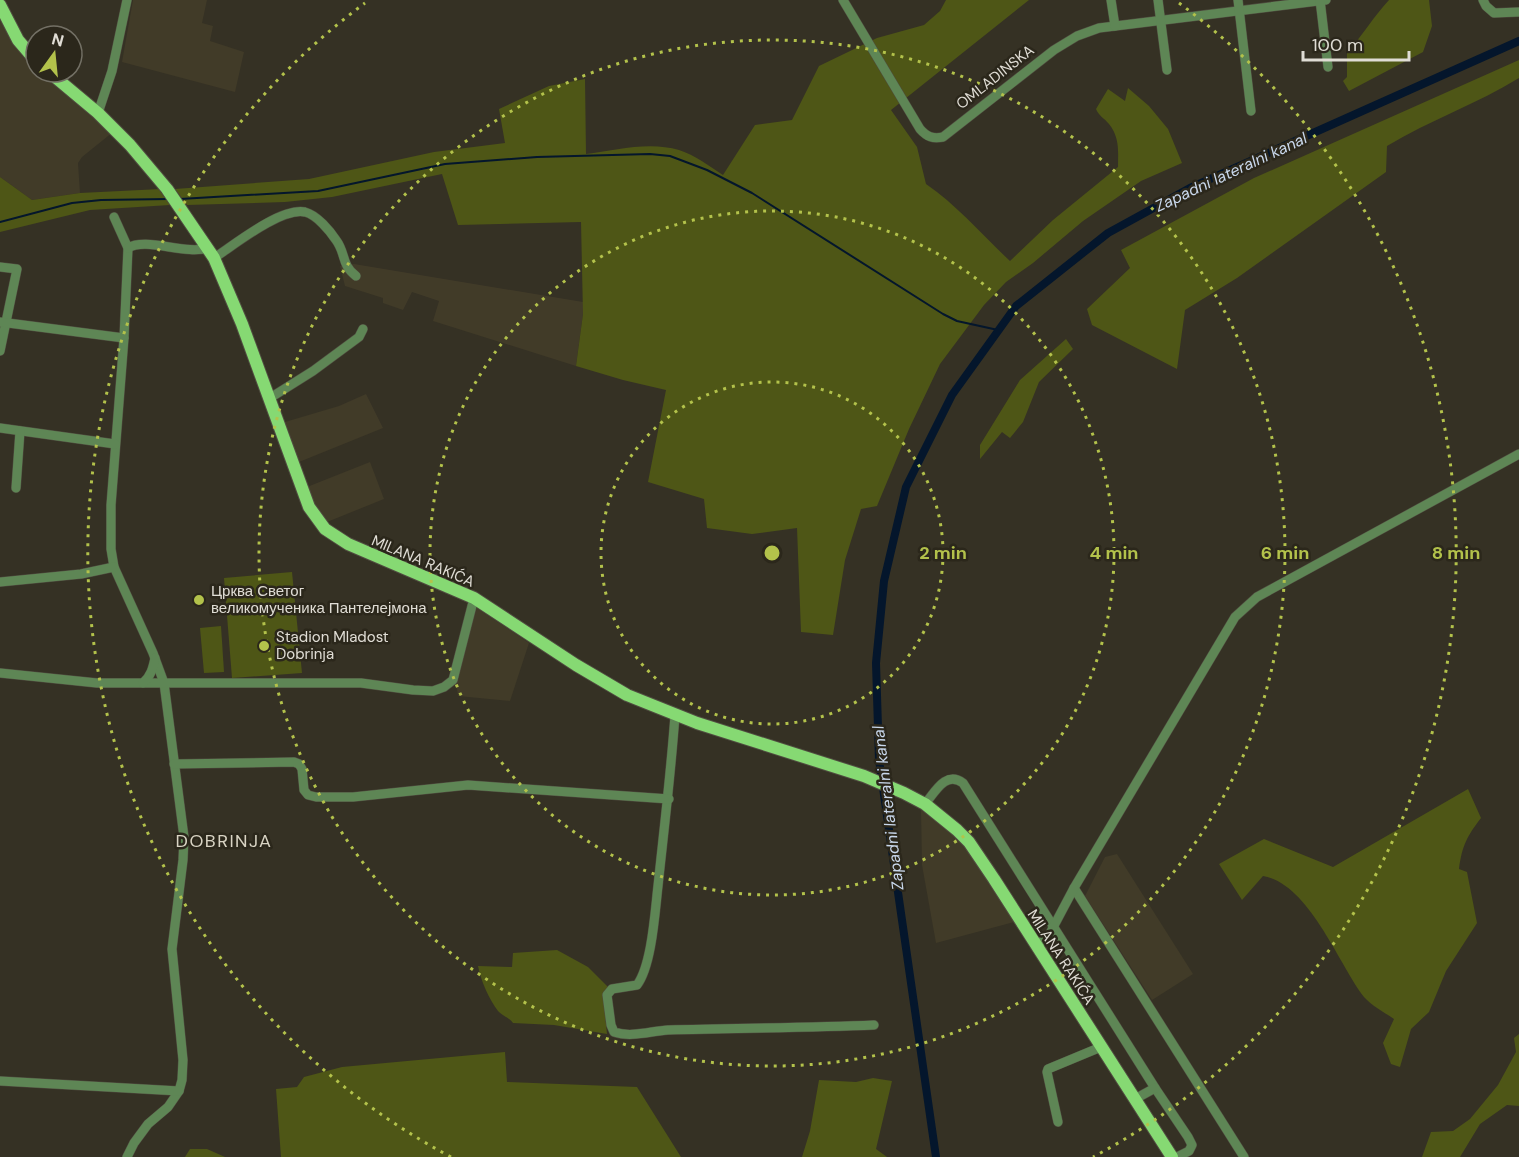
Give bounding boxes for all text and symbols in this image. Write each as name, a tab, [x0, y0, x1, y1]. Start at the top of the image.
north arrow	[24, 24, 84, 84]
scale bar	[1303, 24, 1410, 62]
text: N	[49, 28, 66, 52]
text: 100 m	[1312, 33, 1363, 57]
street label: OMLADINSKA	[952, 40, 1038, 114]
water label: Zapadni lateralni kanal	[1152, 127, 1311, 216]
street label: MILANA RAKIĆA	[369, 530, 478, 592]
text: 2 min	[919, 541, 967, 565]
text: 4 min	[1090, 541, 1138, 565]
text: 6 min	[1261, 541, 1309, 565]
text: 8 min	[1432, 541, 1480, 565]
centre of rings	[762, 543, 782, 563]
place label: Црква Светог великомученика Пантелејмона	[211, 581, 427, 618]
marker: Црква Светог великомученика Пантелејмона	[192, 593, 206, 607]
place label: Stadion Mladost Dobrinja	[276, 627, 389, 664]
marker: Stadion Mladost Dobrinja	[257, 639, 271, 653]
water label: Zapadni lateralni kanal	[867, 724, 909, 891]
district label: DOBRINJA	[176, 829, 272, 853]
street label: MILANA RAKIĆA	[1023, 905, 1099, 1009]

